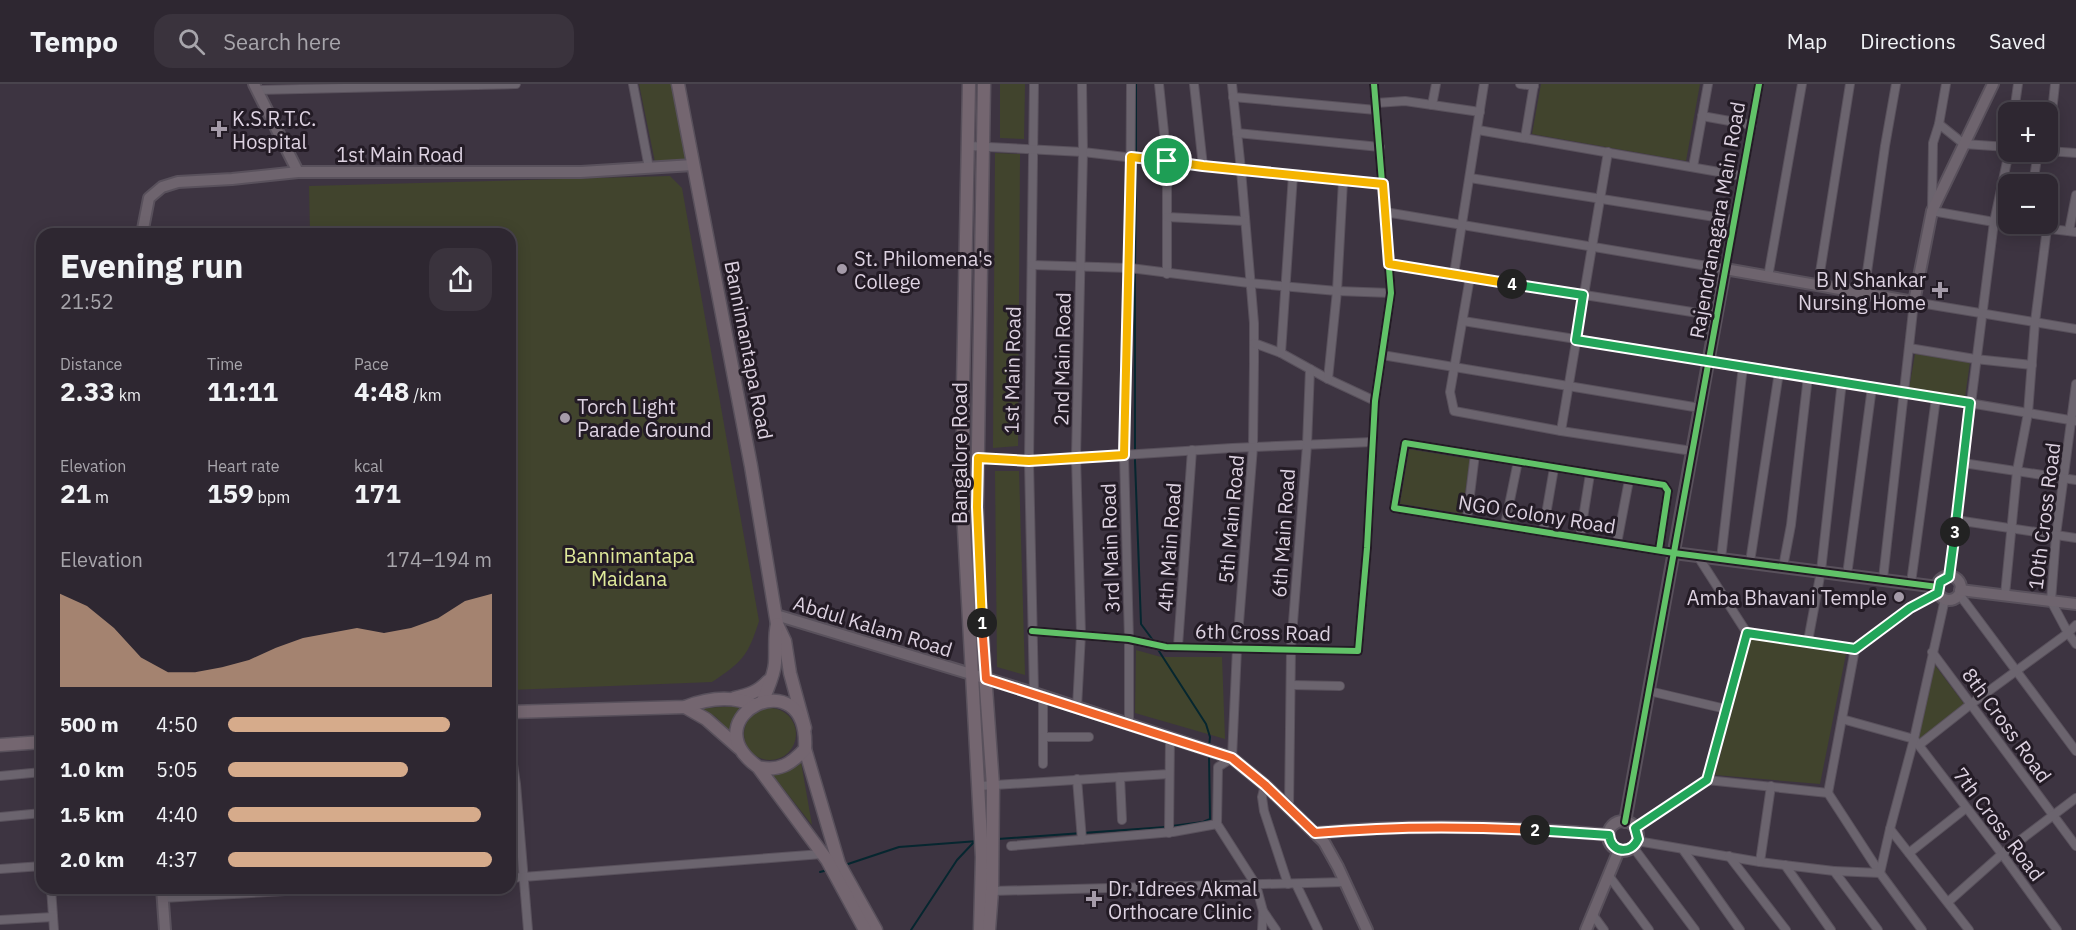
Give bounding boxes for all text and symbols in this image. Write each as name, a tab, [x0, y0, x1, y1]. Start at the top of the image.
search box	[154, 14, 574, 68]
text: Tempo	[30, 23, 118, 60]
icon: search	[175, 25, 208, 58]
text: Search here	[223, 27, 341, 56]
text: Map	[1787, 27, 1827, 55]
text: Directions	[1860, 27, 1956, 55]
text: Saved	[1989, 27, 2046, 55]
street label: Rajendranagara Main Road	[1683, 99, 1751, 341]
map controls	[1998, 102, 2058, 234]
button: +	[1998, 102, 2058, 162]
place label: K.S.R.T.C. Hospital	[232, 105, 317, 155]
marker: K.S.R.T.C. Hospital	[210, 120, 228, 138]
pin	[1141, 135, 1192, 186]
street label: 1st Main Road	[336, 141, 464, 168]
icon: arrive	[1150, 144, 1183, 177]
button: −	[1998, 174, 2058, 234]
text: Evening run	[60, 244, 244, 287]
place label: St. Philomena's College	[854, 245, 993, 295]
button: share	[429, 248, 492, 311]
street label: Bannimantapa Road	[718, 258, 780, 442]
marker: St. Philomena's College	[835, 262, 849, 276]
place label: B N Shankar Nursing Home	[1798, 266, 1926, 316]
pin: 4	[1497, 269, 1527, 299]
text: 4	[1507, 274, 1517, 294]
marker: B N Shankar Nursing Home	[1931, 281, 1949, 299]
text: 21:52	[60, 288, 114, 315]
street label: 2nd Main Road	[1047, 292, 1077, 426]
street label: 1st Main Road	[997, 306, 1027, 434]
text: Distance	[60, 354, 122, 374]
text: Time	[207, 354, 243, 374]
text: Pace	[354, 354, 389, 374]
text: 2.33	[60, 374, 115, 408]
text: 11:11	[207, 374, 278, 408]
text: 4:48	[354, 374, 409, 408]
street label: Bangalore Road	[946, 382, 973, 524]
text: km	[115, 385, 141, 405]
text: /km	[409, 385, 442, 405]
place label: Torch Light Parade Ground	[577, 393, 712, 443]
marker: Torch Light Parade Ground	[558, 411, 572, 425]
street label: 10th Cross Road	[2022, 441, 2066, 591]
street label: 5th Main Road	[1212, 454, 1250, 584]
text: Elevation	[60, 456, 126, 476]
text: Heart rate	[207, 456, 280, 476]
text: kcal	[354, 456, 383, 476]
street label: 6th Main Road	[1265, 468, 1301, 598]
text: 21	[60, 476, 91, 510]
text: 159	[207, 476, 254, 510]
text: 171	[354, 476, 401, 510]
street label: 4th Main Road	[1151, 482, 1187, 612]
street label: 3rd Main Road	[1094, 483, 1126, 613]
text: m	[91, 487, 109, 507]
text: bpm	[254, 487, 290, 507]
street label: NGO Colony Road	[1456, 488, 1618, 540]
pin: 3	[1940, 517, 1970, 547]
text: 3	[1950, 522, 1960, 542]
park label: Bannimantapa Maidana	[564, 542, 695, 592]
text: Elevation	[60, 546, 143, 573]
text: 174–194 m	[386, 546, 492, 573]
place label: Amba Bhavani Temple	[1687, 584, 1887, 611]
street label: Abdul Kalam Road	[790, 589, 956, 663]
marker: Amba Bhavani Temple	[1892, 590, 1906, 604]
pin: 1	[967, 608, 997, 638]
text: 1	[977, 613, 987, 633]
street label: 6th Cross Road	[1195, 617, 1331, 647]
street label: 8th Cross Road	[1956, 662, 2058, 788]
text: 500 m	[60, 711, 119, 738]
text: 4:50	[156, 711, 198, 738]
text: 1.0 km	[60, 756, 124, 783]
text: 5:05	[156, 756, 198, 783]
street label: 7th Cross Road	[1947, 762, 2051, 886]
text: 1.5 km	[60, 801, 124, 828]
text: 4:40	[156, 801, 198, 828]
pin: 2	[1520, 815, 1550, 845]
text: 2	[1530, 820, 1540, 840]
text: 2.0 km	[60, 846, 124, 873]
text: 4:37	[156, 846, 198, 873]
place label: Dr. Idrees Akmal Orthocare Clinic	[1108, 875, 1257, 925]
marker: Dr. Idrees Akmal Orthocare Clinic	[1085, 890, 1103, 908]

